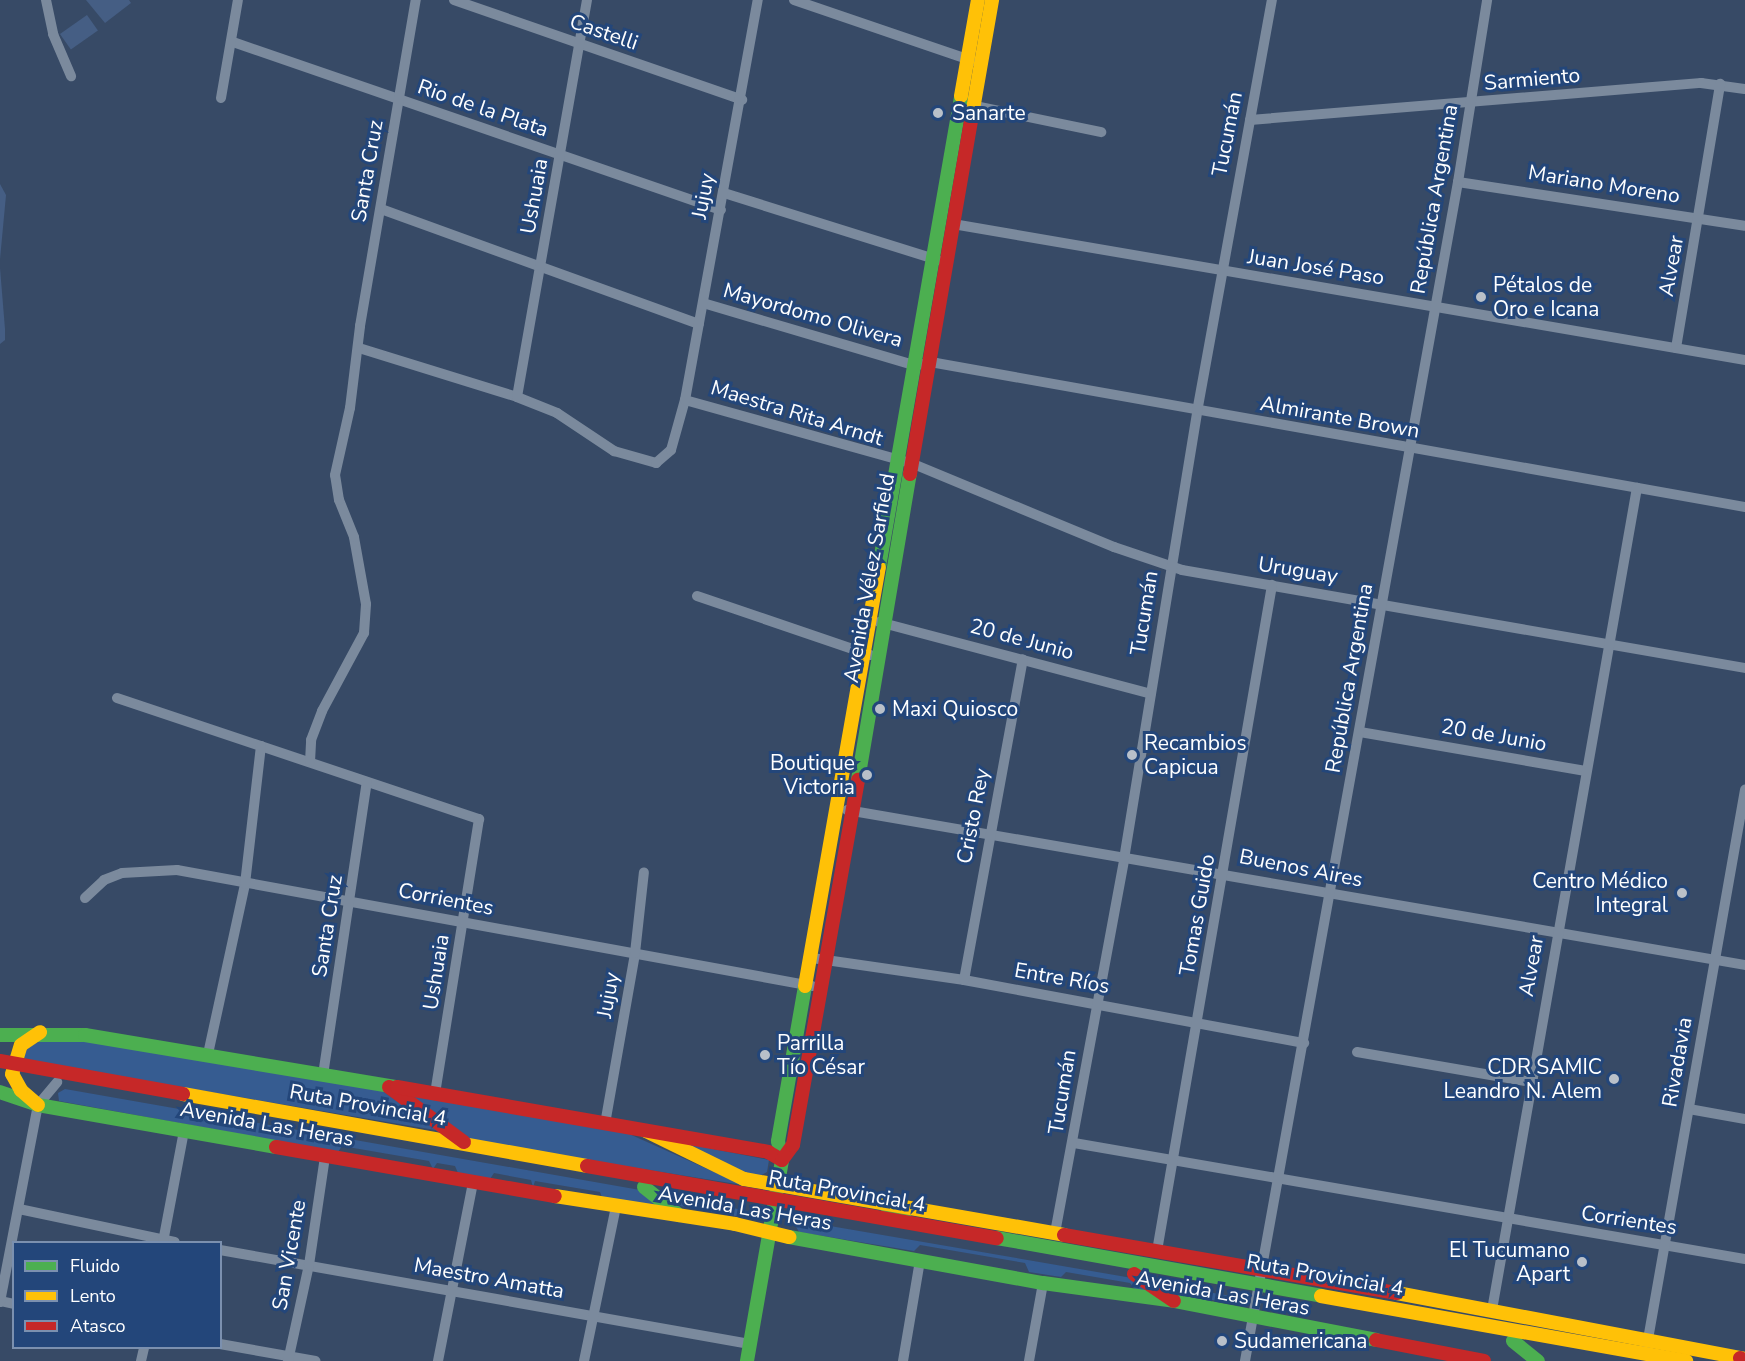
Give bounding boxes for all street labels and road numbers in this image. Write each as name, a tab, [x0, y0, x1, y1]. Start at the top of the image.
street label: Castelli	[567, 9, 641, 55]
street label: Sarmiento	[1483, 62, 1581, 96]
street label: Rio de la Plata	[414, 74, 552, 142]
street label: Tucumán	[1206, 90, 1248, 178]
street label: República Argentina	[1405, 102, 1463, 296]
street label: Santa Cruz	[346, 118, 388, 224]
street label: Ushuaia	[515, 156, 553, 236]
street label: Mariano Moreno	[1526, 160, 1682, 208]
street label: Jujuy	[686, 171, 720, 221]
street label: Alvear	[1653, 233, 1689, 299]
street label: Juan José Paso	[1246, 244, 1386, 290]
street label: Mayordomo Olivera	[721, 277, 905, 353]
street label: Maestra Rita Arndt	[708, 375, 886, 451]
street label: Almirante Brown	[1258, 391, 1422, 443]
street label: Avenida Vélez Sarfield	[838, 471, 900, 685]
street label: Uruguay	[1256, 551, 1340, 589]
street label: Tucumán	[1125, 569, 1163, 657]
street label: República Argentina	[1320, 581, 1378, 775]
street label: 20 de Junio	[967, 613, 1077, 665]
street label: 20 de Junio	[1439, 713, 1549, 757]
street label: Cristo Rey	[951, 766, 995, 866]
street label: Buenos Aires	[1237, 844, 1365, 892]
street label: Tomas Guido	[1174, 852, 1220, 978]
street label: Santa Cruz	[306, 873, 348, 979]
street label: Corrientes	[396, 877, 496, 921]
street label: Ushuaia	[418, 932, 454, 1012]
street label: Alvear	[1513, 933, 1549, 999]
street label: Entre Ríos	[1012, 957, 1112, 999]
street label: Jujuy	[592, 970, 624, 1020]
street label: Rivadavia	[1657, 1015, 1697, 1109]
street label: Tucumán	[1043, 1048, 1081, 1136]
street label: Ruta Provincial 4	[287, 1079, 449, 1131]
street label: Avenida Las Heras	[178, 1096, 356, 1152]
street label: Ruta Provincial 4	[766, 1165, 928, 1217]
street label: Avenida Las Heras	[656, 1180, 834, 1236]
street label: San Vicente	[267, 1198, 311, 1312]
street label: Corrientes	[1579, 1200, 1679, 1240]
street label: Ruta Provincial 4	[1244, 1249, 1406, 1301]
street label: Maestro Amatta	[412, 1252, 566, 1304]
street label: Avenida Las Heras	[1134, 1265, 1312, 1321]

